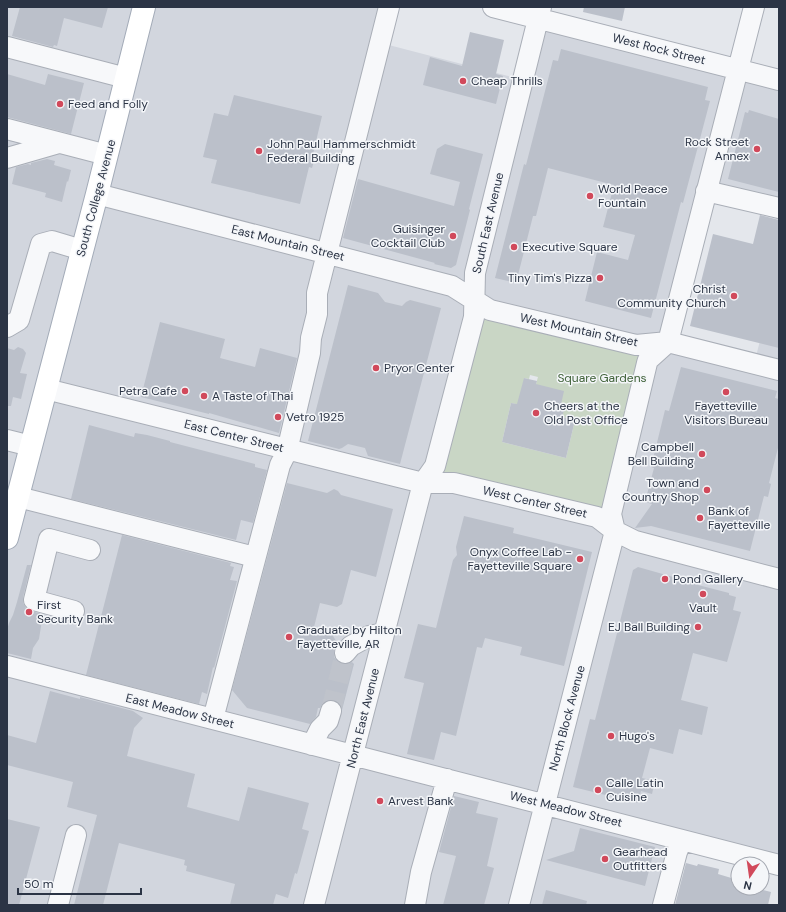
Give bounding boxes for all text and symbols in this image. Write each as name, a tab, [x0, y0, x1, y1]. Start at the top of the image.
street label: West Rock Street	[611, 30, 708, 68]
place label: Cheap Thrills	[471, 73, 543, 89]
marker: Cheap Thrills	[458, 76, 468, 86]
place label: Feed and Folly	[68, 96, 148, 112]
marker: Feed and Folly	[55, 99, 65, 109]
place label: Rock Street Annex	[685, 134, 749, 164]
place label: John Paul Hammerschmidt Federal Building	[267, 136, 416, 166]
street label: South College Avenue	[73, 137, 119, 258]
marker: Rock Street Annex	[752, 144, 762, 154]
marker: John Paul Hammerschmidt Federal Building	[254, 146, 264, 156]
street label: South East Avenue	[469, 171, 507, 275]
place label: World Peace Fountain	[598, 181, 668, 211]
marker: World Peace Fountain	[585, 191, 595, 201]
street label: East Mountain Street	[230, 221, 347, 265]
place label: Guisinger Cocktail Club	[371, 221, 446, 251]
marker: Guisinger Cocktail Club	[448, 231, 458, 241]
place label: Executive Square	[522, 239, 618, 255]
marker: Executive Square	[509, 242, 519, 252]
place label: Tiny Tim's Pizza	[508, 270, 592, 286]
marker: Tiny Tim's Pizza	[595, 273, 605, 283]
place label: Christ Community Church	[617, 281, 726, 311]
marker: Christ Community Church	[729, 291, 739, 301]
street label: West Mountain Street	[518, 310, 640, 350]
place label: Pryor Center	[384, 360, 455, 376]
marker: Pryor Center	[371, 363, 381, 373]
park label: Square Gardens	[557, 370, 647, 386]
place label: Petra Cafe	[119, 383, 177, 399]
marker: Petra Cafe	[180, 386, 190, 396]
marker: Fayetteville Visitors Bureau	[721, 387, 731, 397]
place label: A Taste of Thai	[212, 388, 293, 404]
marker: A Taste of Thai	[199, 391, 209, 401]
place label: Cheers at the Old Post Office	[544, 398, 628, 428]
place label: Fayetteville Visitors Bureau	[684, 398, 768, 428]
marker: Cheers at the Old Post Office	[531, 408, 541, 418]
place label: Vetro 1925	[286, 409, 344, 425]
marker: Vetro 1925	[273, 412, 283, 422]
street label: East Center Street	[182, 416, 286, 456]
place label: Campbell Bell Building	[628, 439, 694, 469]
marker: Campbell Bell Building	[697, 449, 707, 459]
place label: Town and Country Shop	[622, 475, 699, 505]
street label: West Center Street	[481, 482, 589, 522]
marker: Town and Country Shop	[702, 485, 712, 495]
place label: Bank of Fayetteville	[708, 503, 770, 533]
marker: Bank of Fayetteville	[695, 513, 705, 523]
place label: Onyx Coffee Lab - Fayetteville Square	[468, 544, 572, 574]
marker: Onyx Coffee Lab - Fayetteville Square	[575, 554, 585, 564]
place label: Pond Gallery	[673, 571, 744, 587]
marker: Pond Gallery	[660, 574, 670, 584]
marker: Vault	[698, 589, 708, 599]
place label: First Security Bank	[37, 597, 113, 627]
place label: Vault	[689, 600, 717, 616]
marker: First Security Bank	[24, 607, 34, 617]
place label: EJ Ball Building	[608, 619, 690, 635]
place label: Graduate by Hilton Fayetteville, AR	[297, 622, 402, 652]
marker: EJ Ball Building	[693, 622, 703, 632]
marker: Graduate by Hilton Fayetteville, AR	[284, 632, 294, 642]
street label: North Block Avenue	[545, 663, 589, 773]
street label: North East Avenue	[343, 666, 383, 770]
street label: East Meadow Street	[124, 690, 236, 732]
place label: Hugo's	[619, 728, 655, 744]
marker: Hugo's	[606, 731, 616, 741]
place label: Calle Latin Cuisine	[606, 775, 664, 805]
marker: Calle Latin Cuisine	[593, 785, 603, 795]
street label: West Meadow Street	[508, 787, 624, 831]
place label: Arvest Bank	[388, 793, 454, 809]
marker: Arvest Bank	[375, 796, 385, 806]
place label: Gearhead Outfitters	[613, 844, 668, 874]
marker: Gearhead Outfitters	[600, 854, 610, 864]
north arrow	[730, 856, 770, 896]
scale bar	[18, 870, 141, 896]
text: 50 m	[24, 876, 53, 892]
text: N	[742, 878, 753, 893]

